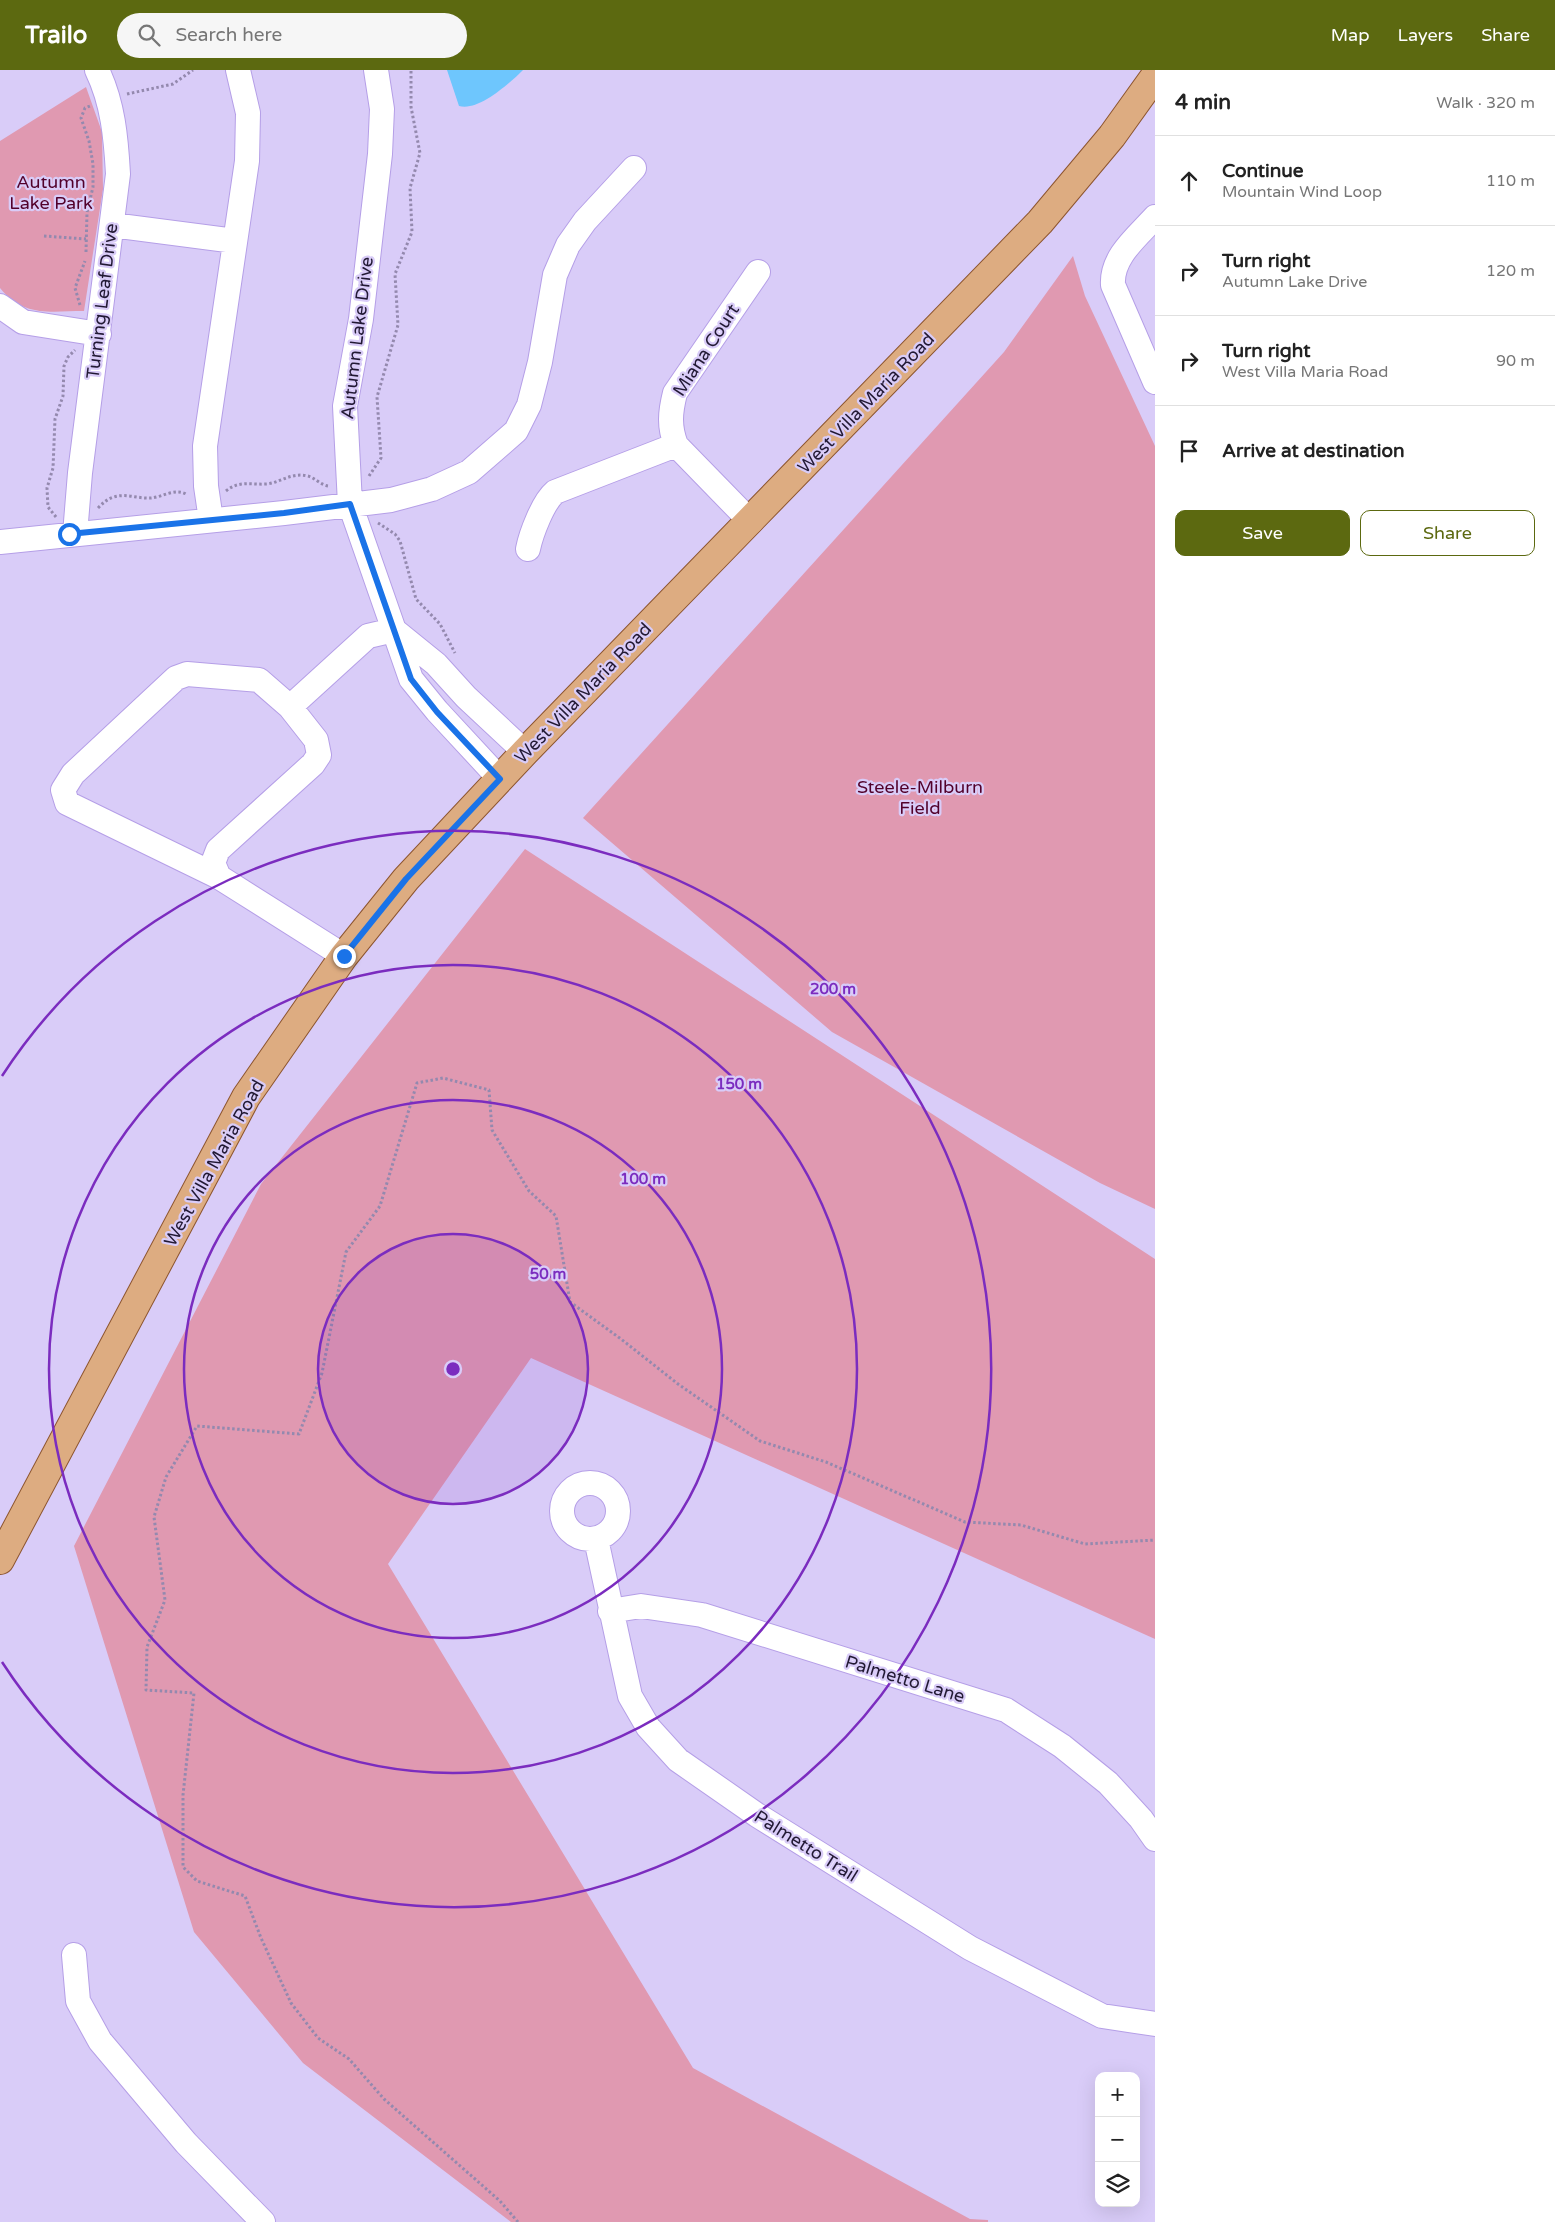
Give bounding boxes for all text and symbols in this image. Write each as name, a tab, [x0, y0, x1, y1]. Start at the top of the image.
search box	[117, 13, 467, 58]
text: Trailo	[25, 21, 87, 50]
icon: search	[135, 21, 163, 49]
text: Search here	[175, 24, 282, 46]
text: Map	[1331, 24, 1370, 46]
text: Layers	[1398, 24, 1453, 46]
text: Share	[1481, 24, 1530, 46]
text: 4 min	[1175, 90, 1231, 115]
text: Walk · 320 m	[1436, 93, 1535, 113]
text: Continue	[1222, 160, 1304, 182]
icon: ahead	[1175, 167, 1203, 195]
park label: Autumn Lake Park	[9, 171, 93, 214]
text: 110 m	[1486, 171, 1535, 191]
text: Mountain Wind Loop	[1222, 182, 1382, 202]
street label: Turning Leaf Drive	[82, 222, 122, 380]
text: Turn right	[1222, 250, 1310, 272]
street label: Autumn Lake Drive	[336, 256, 378, 420]
icon: right	[1175, 257, 1203, 285]
text: 120 m	[1486, 261, 1535, 281]
text: Autumn Lake Drive	[1222, 272, 1367, 292]
street label: Miana Court	[668, 300, 744, 400]
street label: West Villa Maria Road	[793, 328, 939, 478]
text: Turn right	[1222, 340, 1310, 362]
icon: right	[1175, 347, 1203, 375]
text: 90 m	[1496, 351, 1535, 371]
text: West Villa Maria Road	[1222, 362, 1388, 382]
icon: arrive	[1175, 437, 1203, 465]
text: Arrive at destination	[1222, 440, 1405, 462]
button: Save	[1175, 510, 1350, 556]
button: Share	[1360, 510, 1535, 556]
route start	[58, 523, 81, 546]
street label: West Villa Maria Road	[510, 618, 656, 768]
park label: Steele-Milburn Field	[857, 776, 983, 819]
route end	[333, 945, 356, 968]
text: 200 m	[810, 980, 856, 998]
text: 150 m	[716, 1075, 762, 1093]
street label: West Villa Maria Road	[159, 1076, 269, 1250]
text: 100 m	[620, 1170, 666, 1188]
text: 50 m	[530, 1265, 566, 1283]
centre of rings	[444, 1360, 462, 1378]
street label: Palmetto Lane	[843, 1650, 967, 1708]
street label: Palmetto Trail	[750, 1805, 862, 1887]
map controls	[1095, 2072, 1140, 2207]
button: +	[1095, 2072, 1140, 2117]
button: −	[1095, 2117, 1140, 2162]
button: layers	[1095, 2162, 1140, 2207]

